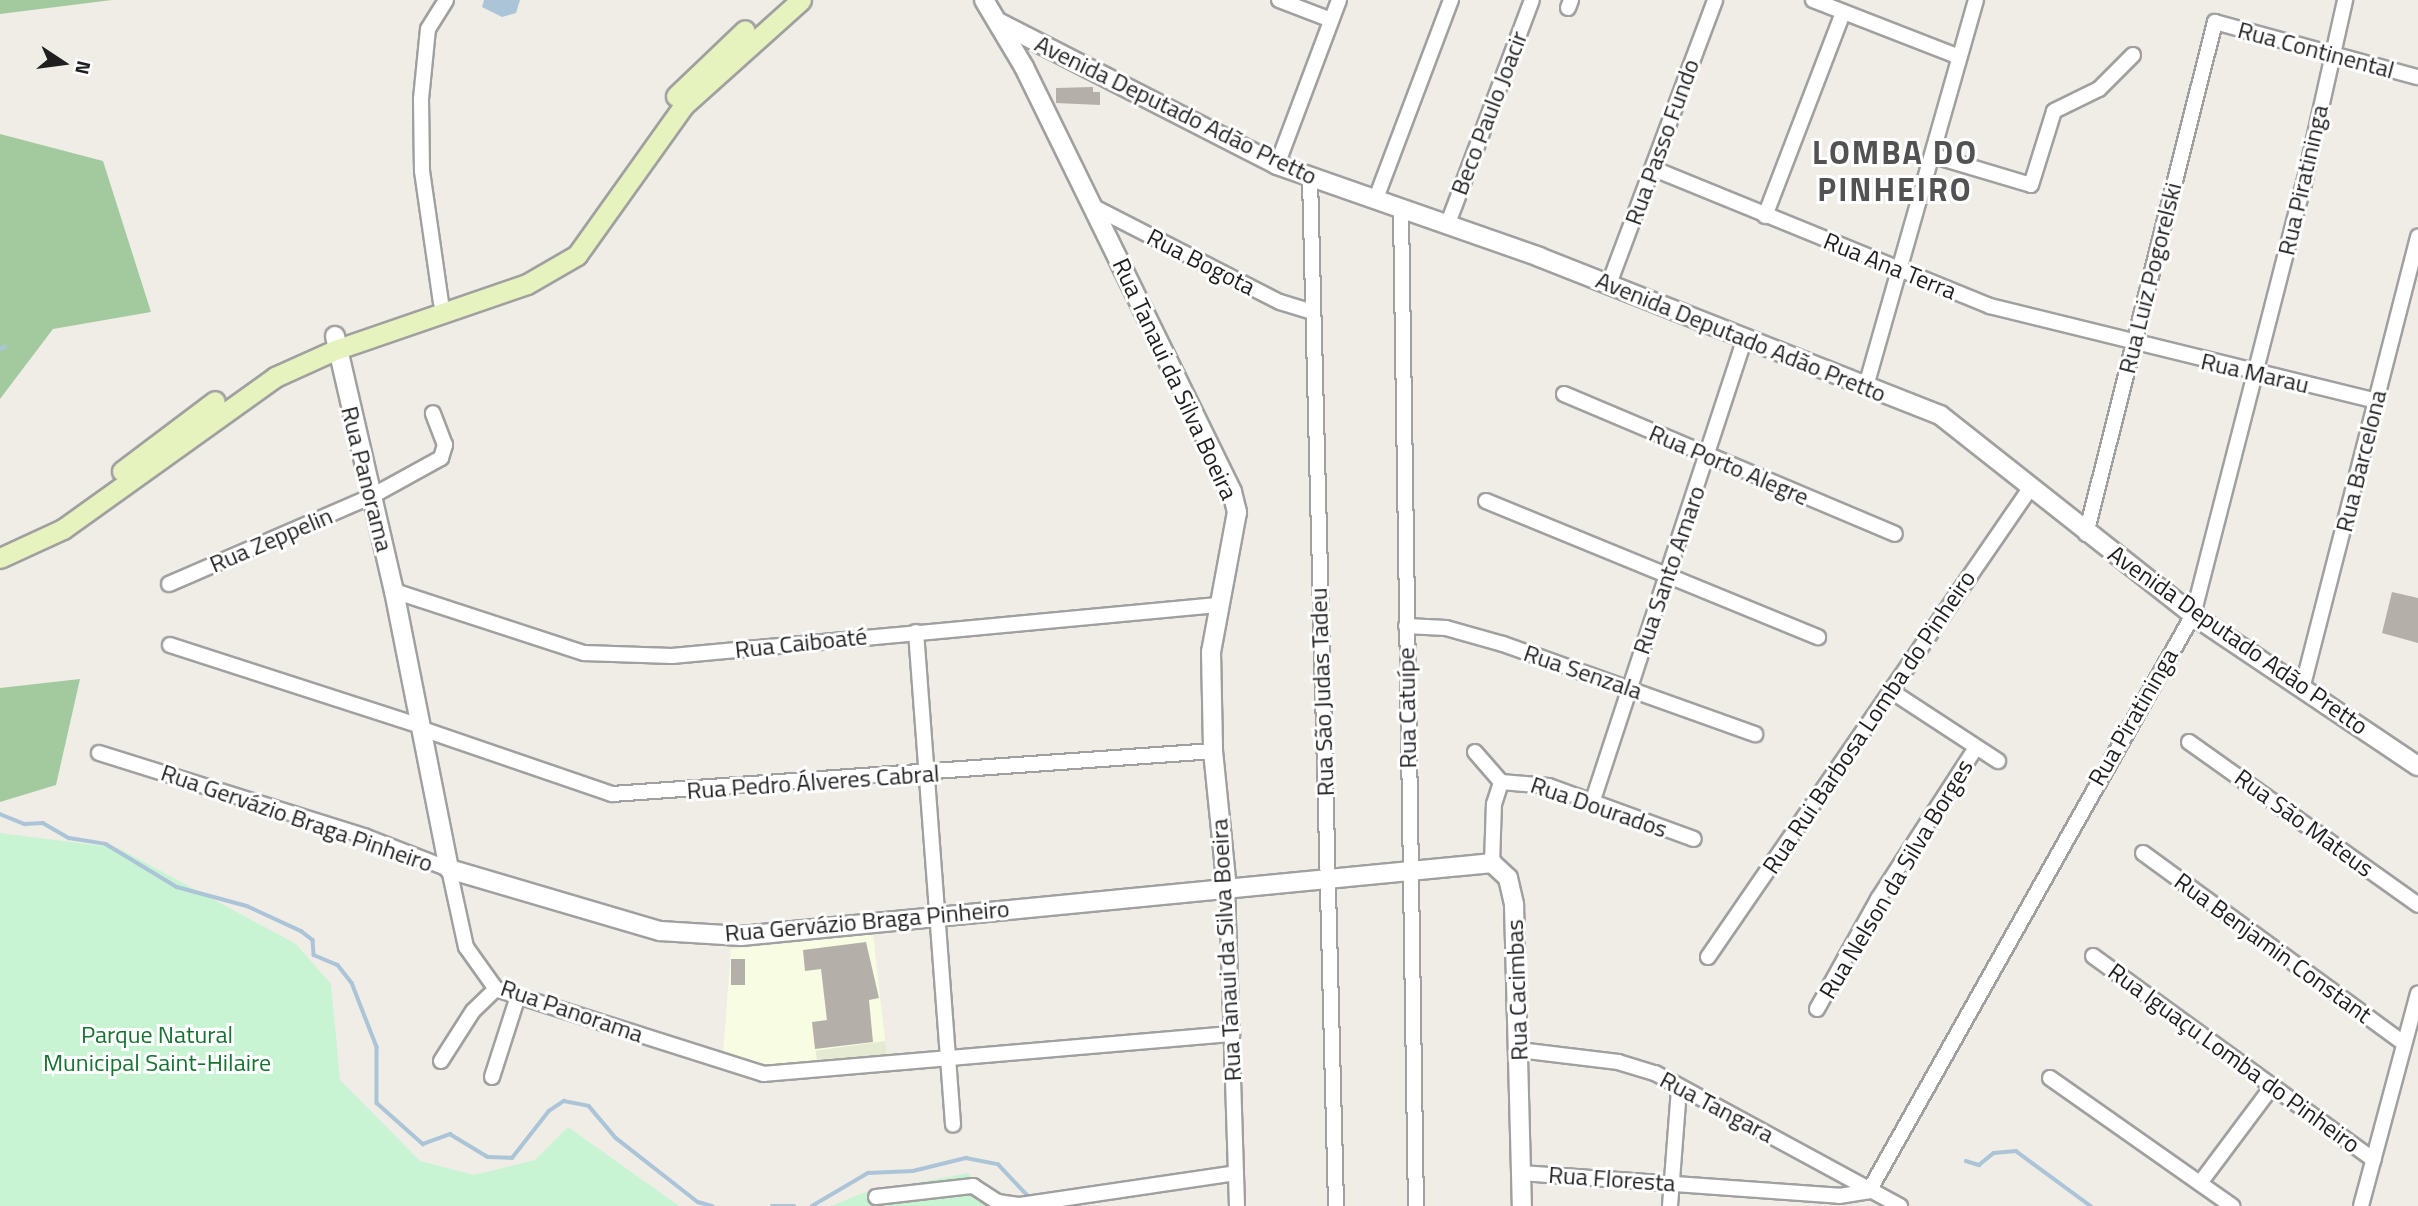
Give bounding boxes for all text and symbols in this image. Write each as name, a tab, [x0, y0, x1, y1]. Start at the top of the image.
street label: Rua Continental	[2235, 15, 2397, 85]
street label: Beco Paulo Joacir	[1445, 27, 1533, 199]
north arrow	[28, 28, 98, 98]
street label: Avenida Deputado Adão Pretto	[1030, 29, 1322, 191]
street label: Rua Passo Fundo	[1619, 55, 1705, 229]
text: N	[68, 58, 100, 78]
street label: Rua Piratininga	[2272, 102, 2334, 258]
district label: LOMBA DO PINHEIRO	[1813, 134, 1977, 209]
street label: Rua Luiz Pogorelski	[2112, 180, 2188, 376]
street label: Rua Bogota	[1142, 222, 1260, 302]
street label: Rua Ana Terra	[1819, 226, 1961, 306]
street label: Rua Tanaui da Silva Boeira	[1106, 254, 1244, 504]
street label: Avenida Deputado Adão Pretto	[1592, 266, 1890, 408]
street label: Rua Marau	[2198, 347, 2312, 399]
street label: Rua Barcelona	[2329, 387, 2393, 535]
street label: Rua Panorama	[335, 403, 399, 555]
street label: Rua Porto Alegre	[1645, 418, 1813, 512]
street label: Rua Santo Amaro	[1627, 482, 1711, 658]
street label: Rua Zeppelin	[205, 501, 337, 579]
street label: Avenida Deputado Adão Pretto	[2103, 539, 2373, 741]
street label: Rua Rui Barbosa Lomba do Pinheiro	[1756, 565, 1982, 879]
street label: Rua São Judas Tadeu	[1304, 587, 1340, 797]
street label: Rua Caiboaté	[733, 622, 869, 664]
street label: Rua Senzala	[1520, 638, 1646, 706]
street label: Rua Piratininga	[2082, 643, 2184, 791]
street label: Rua Catuípe	[1392, 647, 1422, 769]
street label: Rua Nelson da Silva Borges	[1813, 754, 1979, 1004]
street label: Rua Gervázio Braga Pinheiro	[157, 758, 437, 878]
street label: Rua Pedro Álveres Cabral	[686, 759, 940, 805]
street label: Rua São Mateus	[2229, 763, 2379, 883]
street label: Rua Dourados	[1527, 770, 1671, 844]
street label: Rua Tanaui da Silva Boeira	[1205, 818, 1247, 1082]
street label: Rua Benjamin Constant	[2169, 867, 2377, 1029]
street label: Rua Gervázio Braga Pinheiro	[723, 894, 1011, 948]
street label: Rua Cacimbas	[1500, 919, 1534, 1061]
street label: Rua Iguaçu Lomba do Pinheiro	[2103, 957, 2365, 1159]
street label: Rua Panorama	[497, 973, 647, 1049]
park label: Parque Natural Municipal Saint-Hilaire	[43, 1021, 271, 1077]
street label: Rua Tangara	[1655, 1065, 1779, 1149]
street label: Rua Floresta	[1547, 1160, 1677, 1198]

